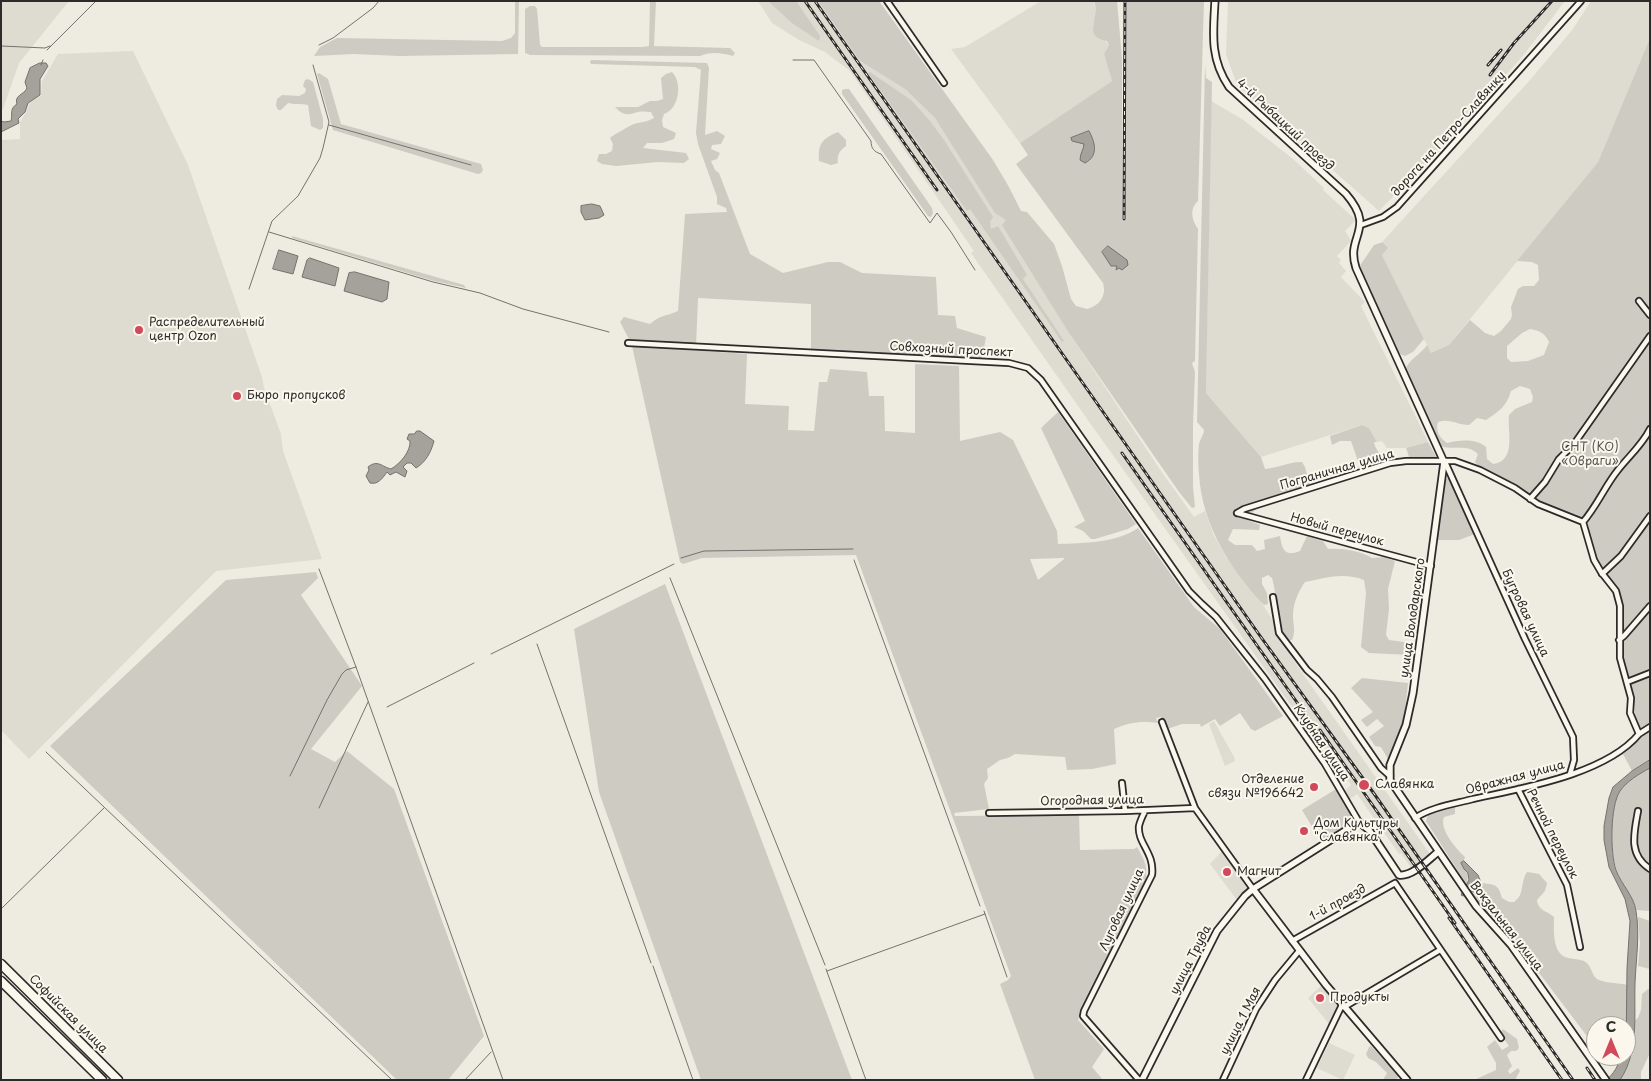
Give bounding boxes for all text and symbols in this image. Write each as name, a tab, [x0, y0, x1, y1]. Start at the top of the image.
street label: дорога на Петро-Славянку	[1389, 69, 1509, 199]
street label: 4-й Рыбацкий проезд	[1233, 76, 1337, 174]
place label: Распределительный центр Ozon	[149, 316, 265, 344]
marker: Распределительный центр Ozon	[133, 324, 145, 336]
street label: Совхозный проспект	[889, 340, 1013, 360]
place label: Бюро пропусков	[247, 389, 345, 403]
marker: Бюро пропусков	[231, 390, 243, 402]
park label: СНТ (КО) «Овраги»	[1561, 441, 1619, 469]
street label: Пограничная улица	[1278, 447, 1396, 493]
street label: Новый переулок	[1289, 511, 1385, 549]
street label: улица Володарского	[1397, 557, 1429, 679]
street label: Бугровая улица	[1498, 567, 1552, 659]
street label: Клубная улица	[1290, 702, 1352, 784]
street label: Овражная улица	[1464, 758, 1566, 798]
place label: Отделение связи №196642	[1208, 773, 1304, 801]
marker: Славянка	[1357, 778, 1371, 792]
place label: Славянка	[1375, 778, 1434, 792]
marker: Отделение связи №196642	[1308, 781, 1320, 793]
street label: Речной переулок	[1523, 787, 1581, 881]
street label: Огородная улица	[1040, 793, 1144, 809]
place label: Дом Культуры "Славянка"	[1314, 817, 1399, 845]
marker: Дом Культуры "Славянка"	[1298, 825, 1310, 837]
place label: Магнит	[1237, 865, 1281, 879]
marker: Магнит	[1221, 866, 1233, 878]
street label: Луговая улица	[1097, 867, 1147, 953]
street label: Вокзальная улица	[1467, 878, 1545, 974]
street label: 1-й проезд	[1307, 882, 1369, 924]
street label: улица Труда	[1167, 923, 1215, 997]
street label: Софийская улица	[26, 972, 110, 1056]
street label: улица 1 Мая	[1218, 985, 1264, 1057]
place label: Продукты	[1330, 991, 1389, 1005]
marker: Продукты	[1314, 992, 1326, 1004]
north arrow	[1586, 1016, 1636, 1066]
text: С	[1606, 1016, 1616, 1037]

